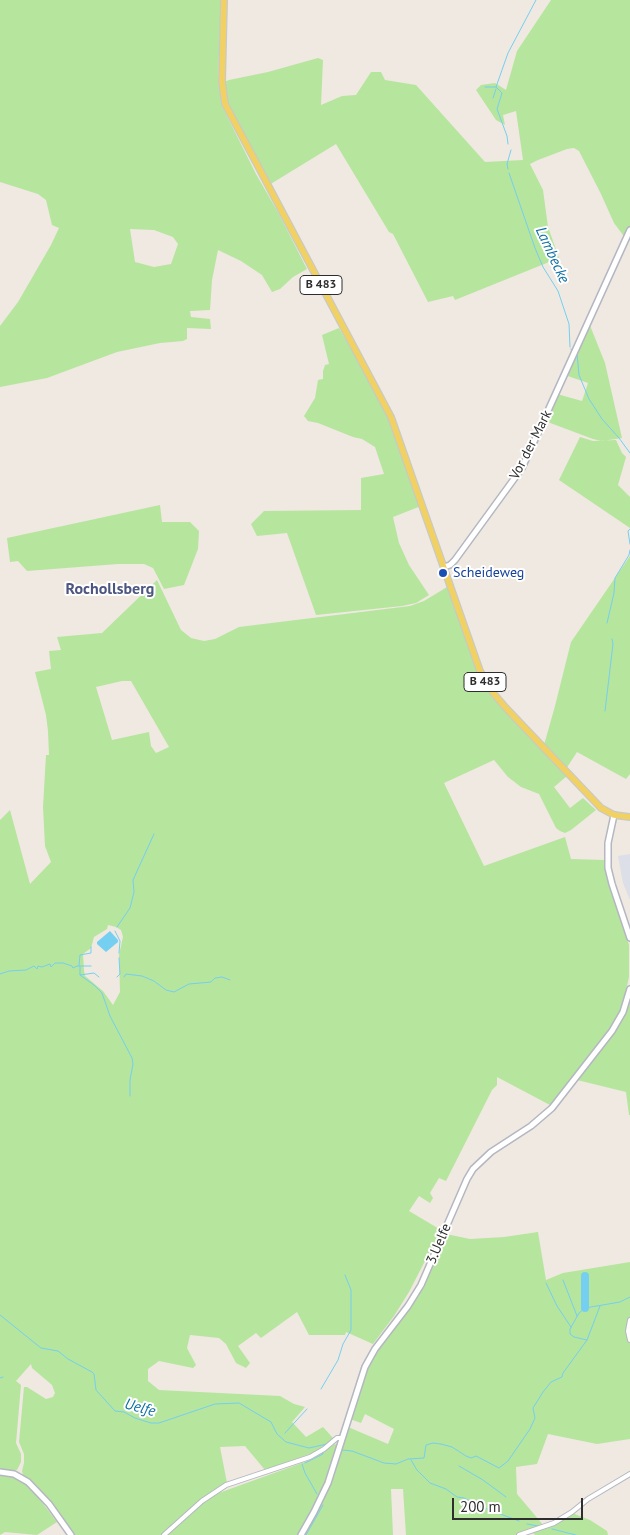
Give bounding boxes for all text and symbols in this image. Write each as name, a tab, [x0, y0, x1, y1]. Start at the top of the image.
water label: Lambecke	[531, 224, 573, 286]
road number: B 483	[300, 276, 342, 294]
street label: Vor der Mark	[506, 407, 556, 483]
place label: Scheideweg	[453, 565, 524, 581]
marker: Scheideweg	[437, 567, 449, 579]
district label: Rochollsberg	[66, 579, 154, 599]
road number: B 483	[464, 672, 506, 692]
street label: 3.Uelfe	[423, 1221, 455, 1267]
water label: Uelfe	[123, 1395, 157, 1421]
scale bar	[455, 1488, 586, 1520]
text: 200 m	[460, 1497, 501, 1516]

